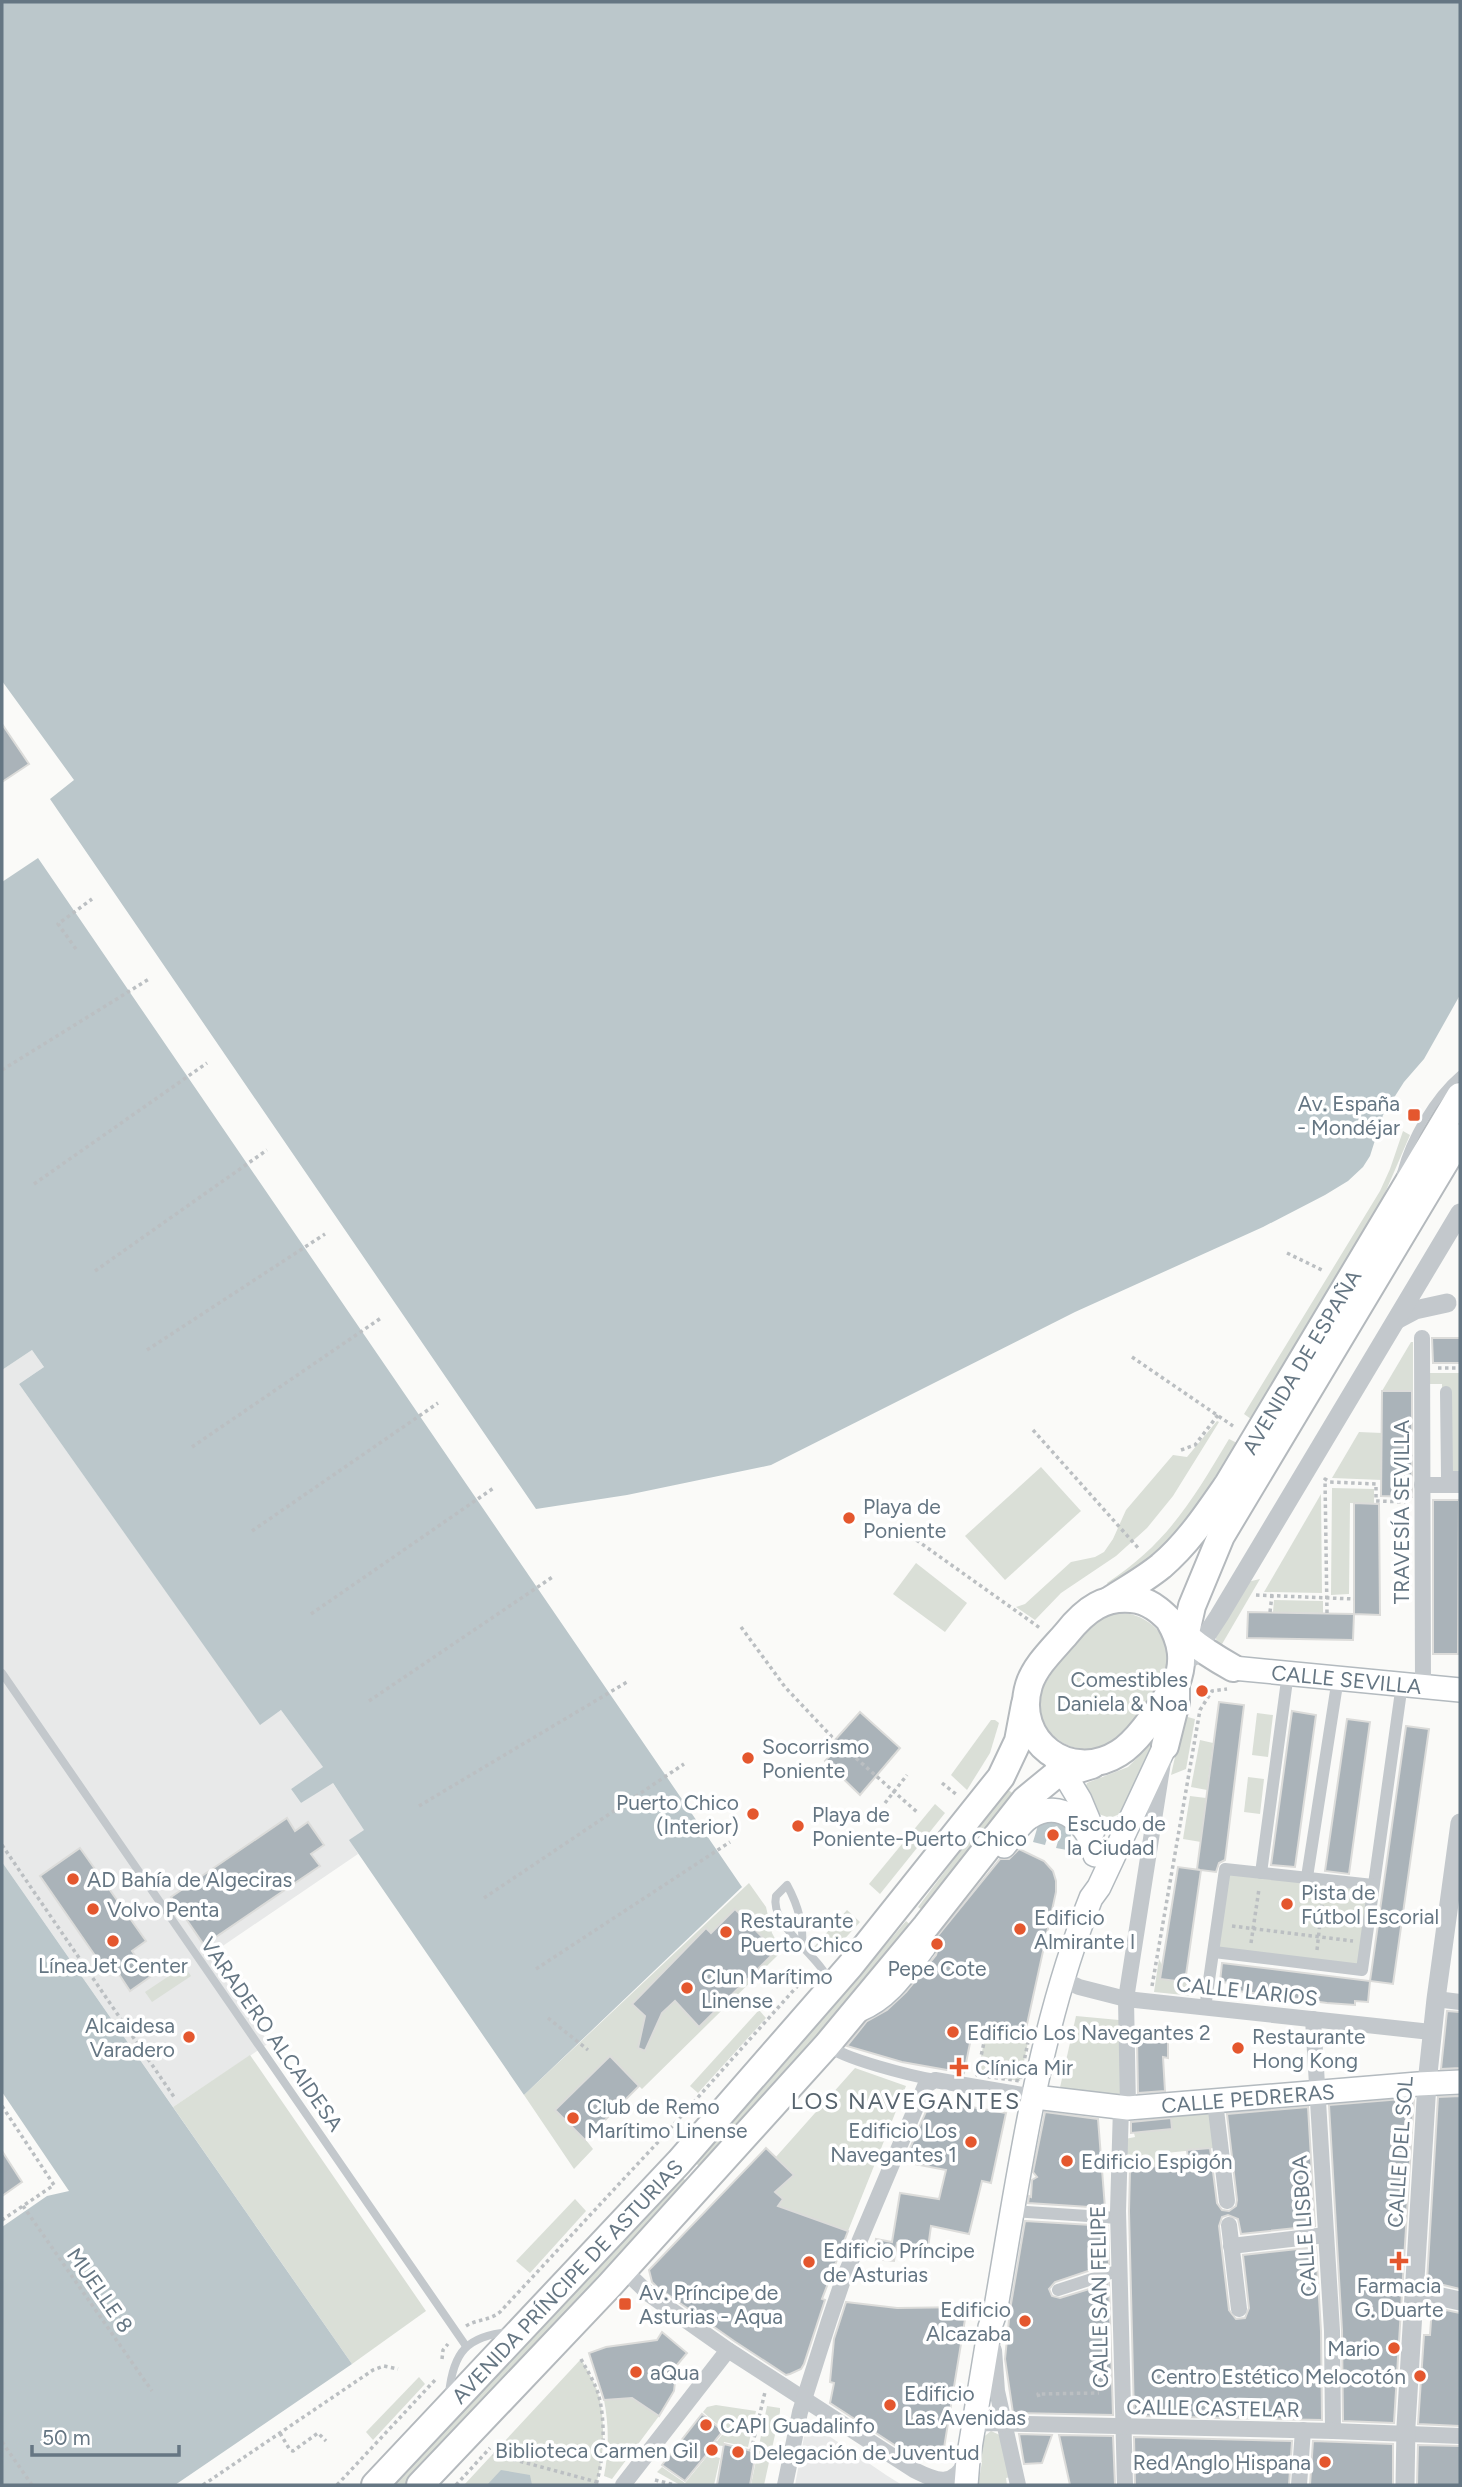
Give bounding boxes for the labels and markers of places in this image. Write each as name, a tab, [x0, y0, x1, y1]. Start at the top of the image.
place label: Av. España - Mondéjar	[1297, 1091, 1400, 1140]
marker: Av. España - Mondéjar	[1406, 1107, 1422, 1123]
place label: Playa de Poniente	[863, 1494, 946, 1543]
marker: Playa de Poniente	[841, 1510, 857, 1526]
place label: Comestibles Daniela & Noa	[1056, 1667, 1188, 1716]
marker: Comestibles Daniela & Noa	[1194, 1683, 1210, 1699]
place label: Socorrismo Poniente	[762, 1734, 870, 1783]
marker: Socorrismo Poniente	[740, 1750, 756, 1766]
place label: Puerto Chico (Interior)	[616, 1790, 739, 1839]
place label: Playa de Poniente-Puerto Chico	[812, 1802, 1027, 1851]
marker: Puerto Chico (Interior)	[745, 1806, 761, 1822]
place label: Escudo de la Ciudad	[1067, 1811, 1166, 1860]
marker: Playa de Poniente-Puerto Chico	[790, 1818, 806, 1834]
marker: Escudo de la Ciudad	[1045, 1827, 1061, 1843]
place label: AD Bahía de Algeciras	[87, 1867, 292, 1892]
marker: AD Bahía de Algeciras	[65, 1871, 81, 1887]
place label: Pista de Fútbol Escorial	[1301, 1880, 1439, 1929]
marker: Pista de Fútbol Escorial	[1279, 1896, 1295, 1912]
place label: Volvo Penta	[107, 1897, 219, 1922]
marker: Volvo Penta	[85, 1901, 101, 1917]
place label: Edificio Almirante I	[1034, 1905, 1135, 1954]
place label: Restaurante Puerto Chico	[740, 1908, 863, 1957]
marker: Edificio Almirante I	[1012, 1921, 1028, 1937]
marker: Restaurante Puerto Chico	[718, 1924, 734, 1940]
marker: LíneaJet Center	[105, 1933, 121, 1949]
marker: Pepe Cote	[929, 1936, 945, 1952]
place label: LíneaJet Center	[38, 1953, 188, 1978]
place label: Pepe Cote	[887, 1956, 987, 1981]
place label: Clun Marítimo Linense	[701, 1964, 833, 2013]
marker: Clun Marítimo Linense	[679, 1980, 695, 1996]
place label: Alcaidesa Varadero	[85, 2013, 175, 2062]
place label: Edificio Los Navegantes 2	[967, 2020, 1211, 2045]
marker: Edificio Los Navegantes 2	[945, 2024, 961, 2040]
place label: Restaurante Hong Kong	[1252, 2024, 1366, 2073]
marker: Alcaidesa Varadero	[181, 2029, 197, 2045]
marker: Restaurante Hong Kong	[1230, 2040, 1246, 2056]
place label: Clínica Mir	[975, 2055, 1073, 2080]
marker: Clínica Mir	[949, 2057, 969, 2077]
place label: Club de Remo Marítimo Linense	[587, 2094, 747, 2143]
marker: Club de Remo Marítimo Linense	[565, 2110, 581, 2126]
place label: Edificio Los Navegantes 1	[830, 2118, 957, 2167]
marker: Edificio Los Navegantes 1	[963, 2134, 979, 2150]
place label: Edificio Espigón	[1081, 2149, 1233, 2174]
marker: Edificio Espigón	[1059, 2153, 1075, 2169]
place label: Edificio Príncipe de Asturias	[823, 2238, 975, 2287]
marker: Farmacia G. Duarte	[1391, 2253, 1407, 2269]
marker: Edificio Príncipe de Asturias	[801, 2254, 817, 2270]
place label: Farmacia G. Duarte	[1355, 2273, 1443, 2322]
place label: Av. Príncipe de Asturias - Aqua	[639, 2280, 783, 2329]
marker: Av. Príncipe de Asturias - Aqua	[617, 2296, 633, 2312]
place label: Edificio Alcazaba	[926, 2297, 1011, 2346]
marker: Edificio Alcazaba	[1017, 2313, 1033, 2329]
place label: Mario	[1327, 2336, 1380, 2361]
marker: Mario	[1386, 2340, 1402, 2356]
place label: aQua	[650, 2360, 700, 2385]
marker: aQua	[628, 2364, 644, 2380]
place label: Centro Estético Melocotón	[1151, 2364, 1406, 2389]
marker: Centro Estético Melocotón	[1412, 2368, 1428, 2384]
place label: Edificio Las Avenidas	[904, 2381, 1026, 2430]
marker: Edificio Las Avenidas	[882, 2397, 898, 2413]
place label: CAPI Guadalinfo	[720, 2413, 875, 2438]
marker: CAPI Guadalinfo	[698, 2417, 714, 2433]
place label: Biblioteca Carmen Gil	[495, 2438, 698, 2463]
place label: Delegación de Juventud	[752, 2440, 980, 2465]
marker: Biblioteca Carmen Gil	[704, 2442, 720, 2458]
marker: Delegación de Juventud	[730, 2444, 746, 2460]
place label: Red Anglo Hispana	[1133, 2450, 1311, 2475]
marker: Red Anglo Hispana	[1317, 2454, 1333, 2470]

